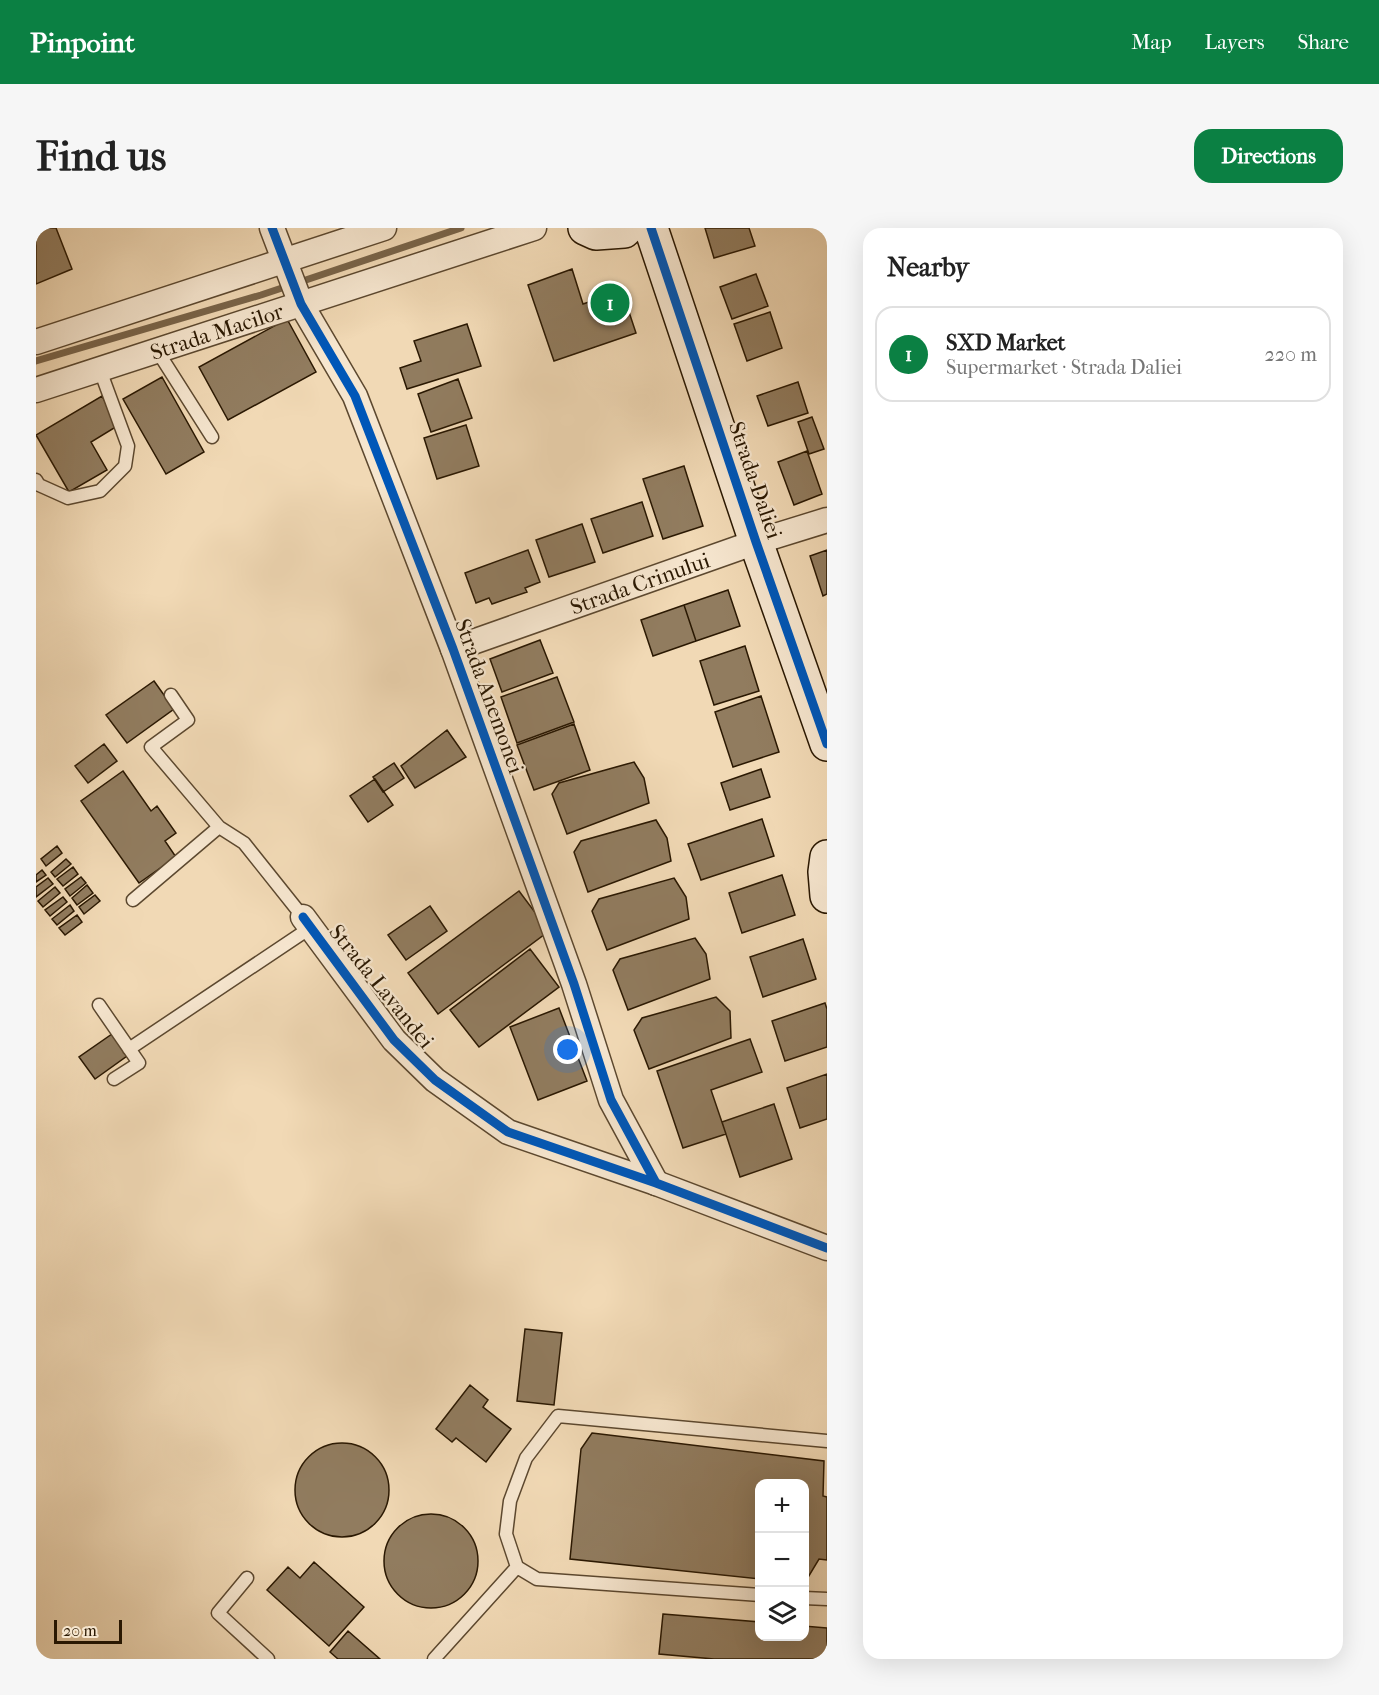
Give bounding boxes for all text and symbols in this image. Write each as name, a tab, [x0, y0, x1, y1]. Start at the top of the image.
text: Pinpoint	[30, 26, 135, 59]
text: Map	[1131, 30, 1172, 54]
text: Layers	[1205, 30, 1264, 54]
text: Share	[1297, 30, 1349, 54]
button: Directions	[1194, 129, 1343, 183]
text: Find us	[36, 132, 166, 181]
text: Nearby	[887, 252, 969, 283]
pin: 1	[590, 280, 630, 326]
street label: Strada Macilor	[147, 298, 287, 366]
text: SXD Market	[946, 330, 1065, 356]
text: 1	[905, 343, 912, 366]
text: 220 m	[1264, 343, 1317, 366]
text: Supermarket · Strada Daliei	[946, 356, 1182, 379]
street label: Strada Daliei	[723, 418, 787, 543]
street label: Strada Crinului	[567, 547, 714, 621]
street label: Strada Anemonei	[449, 615, 529, 778]
street label: Strada Lavandei	[323, 919, 439, 1054]
your location	[553, 1035, 582, 1064]
map controls	[755, 1479, 809, 1641]
button: +	[755, 1479, 809, 1533]
button: −	[755, 1533, 809, 1587]
button: layers	[755, 1587, 809, 1641]
scale bar	[54, 1617, 122, 1644]
text: 20 m	[63, 1621, 97, 1640]

